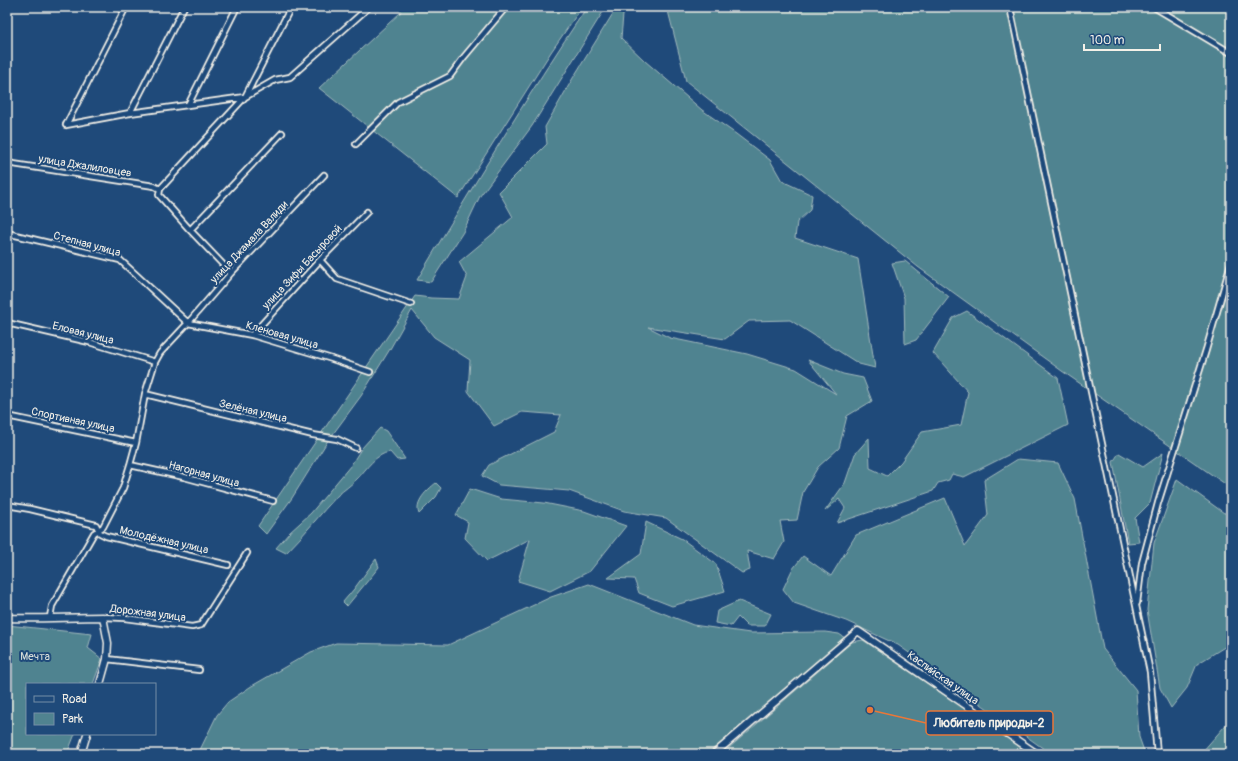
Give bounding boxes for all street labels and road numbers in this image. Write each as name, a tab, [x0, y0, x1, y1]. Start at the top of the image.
street label: улица Джалиловцев	[37, 152, 132, 180]
street label: улица Джамала Валиди	[207, 198, 291, 287]
street label: улица Зифы Басыровой	[259, 222, 344, 313]
street label: Степная улица	[52, 229, 122, 259]
street label: Кленовая улица	[244, 318, 320, 352]
street label: Еловая улица	[51, 319, 115, 347]
street label: Зелёная улица	[218, 397, 288, 425]
street label: Спортивная улица	[30, 405, 116, 435]
street label: Нагорная улица	[167, 458, 241, 490]
street label: Молодёжная улица	[118, 523, 210, 557]
street label: Дорожная улица	[108, 602, 187, 624]
street label: Каспийская улица	[905, 649, 981, 707]

